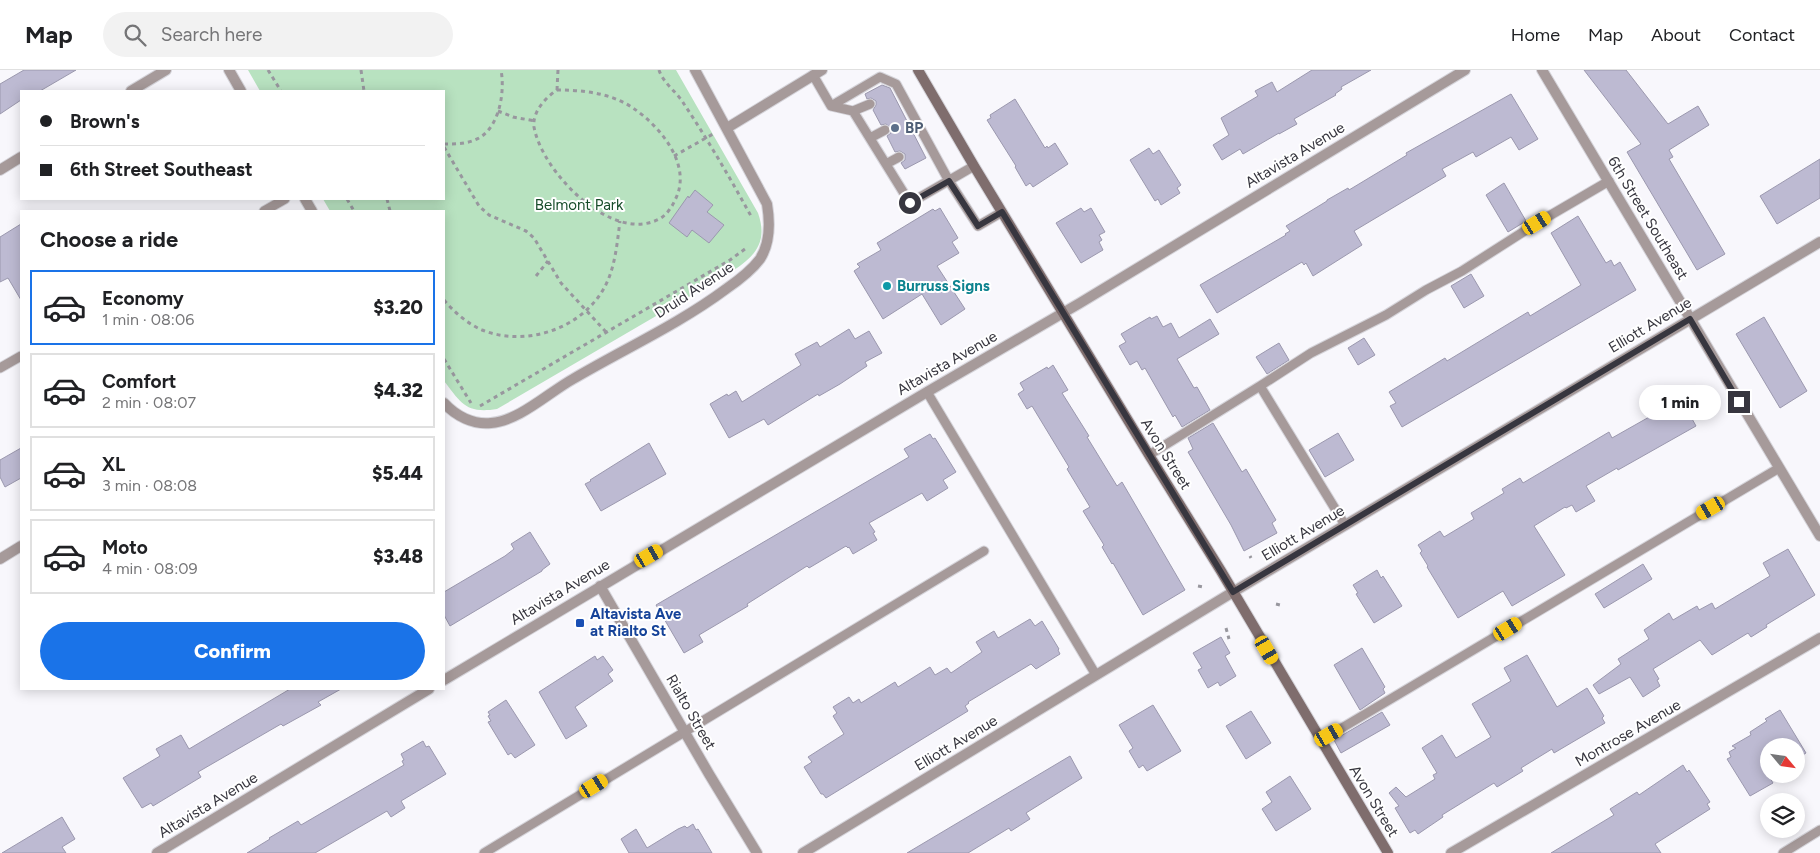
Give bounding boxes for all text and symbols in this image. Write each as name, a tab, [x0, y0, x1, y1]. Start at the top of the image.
search box	[103, 12, 453, 57]
text: Map	[25, 20, 73, 49]
icon: search	[121, 21, 149, 49]
text: Search here	[161, 23, 262, 46]
text: Home	[1511, 24, 1560, 46]
text: Map	[1588, 24, 1623, 46]
text: About	[1651, 24, 1701, 46]
text: Contact	[1729, 24, 1795, 46]
text: Brown's	[70, 110, 140, 133]
street label: Altavista Avenue	[1242, 118, 1348, 192]
place label: BP	[905, 119, 923, 137]
marker: BP	[889, 122, 901, 134]
street label: 6th Street Southeast	[1604, 153, 1692, 283]
text: 6th Street Southeast	[70, 158, 253, 181]
route start	[899, 192, 921, 214]
park label: Belmont Park	[535, 196, 624, 214]
car	[1520, 209, 1553, 237]
text: Choose a ride	[40, 226, 178, 253]
street label: Druid Avenue	[651, 258, 737, 322]
place label: Burruss Signs	[897, 277, 990, 295]
marker: Burruss Signs	[881, 280, 893, 292]
icon: car	[42, 285, 87, 330]
text: Economy	[102, 287, 184, 310]
street label: Elliott Avenue	[1605, 293, 1695, 357]
text: $3.20	[373, 296, 423, 319]
text: 1 min · 08:06	[102, 310, 194, 329]
street label: Altavista Avenue	[894, 327, 1000, 399]
icon: car	[42, 368, 87, 413]
text: Comfort	[102, 370, 177, 393]
text: $4.32	[374, 379, 423, 402]
callout: 1 min	[1639, 384, 1722, 420]
route end	[1728, 391, 1750, 413]
text: 2 min · 08:07	[102, 393, 196, 412]
text: 1 min	[1661, 393, 1699, 412]
street label: Avon Street	[1137, 415, 1195, 493]
icon: car	[42, 451, 87, 496]
text: XL	[102, 453, 125, 476]
text: $5.44	[372, 462, 423, 485]
text: 3 min · 08:08	[102, 476, 197, 495]
car	[1694, 494, 1727, 522]
street label: Elliott Avenue	[1258, 501, 1348, 565]
icon: car	[42, 534, 87, 579]
text: Moto	[102, 536, 148, 559]
car	[632, 542, 665, 570]
text: $3.48	[373, 545, 423, 568]
street label: Altavista Avenue	[507, 555, 613, 629]
text: 4 min · 08:09	[102, 559, 198, 578]
place label: Altavista Ave at Rialto St	[590, 605, 682, 640]
car	[1491, 615, 1524, 643]
marker: Altavista Ave at Rialto St	[574, 617, 586, 629]
button: Confirm	[40, 622, 425, 680]
car	[1253, 633, 1280, 667]
street label: Rialto Street	[662, 671, 720, 753]
street label: Montrose Avenue	[1572, 696, 1684, 770]
street label: Elliott Avenue	[911, 711, 1001, 775]
car	[1312, 721, 1345, 749]
north arrow	[1760, 738, 1805, 782]
map controls	[1760, 738, 1805, 838]
street label: Avon Street	[1346, 762, 1403, 840]
street label: Altavista Avenue	[155, 768, 261, 842]
car	[577, 772, 610, 800]
button: layers	[1760, 793, 1805, 838]

